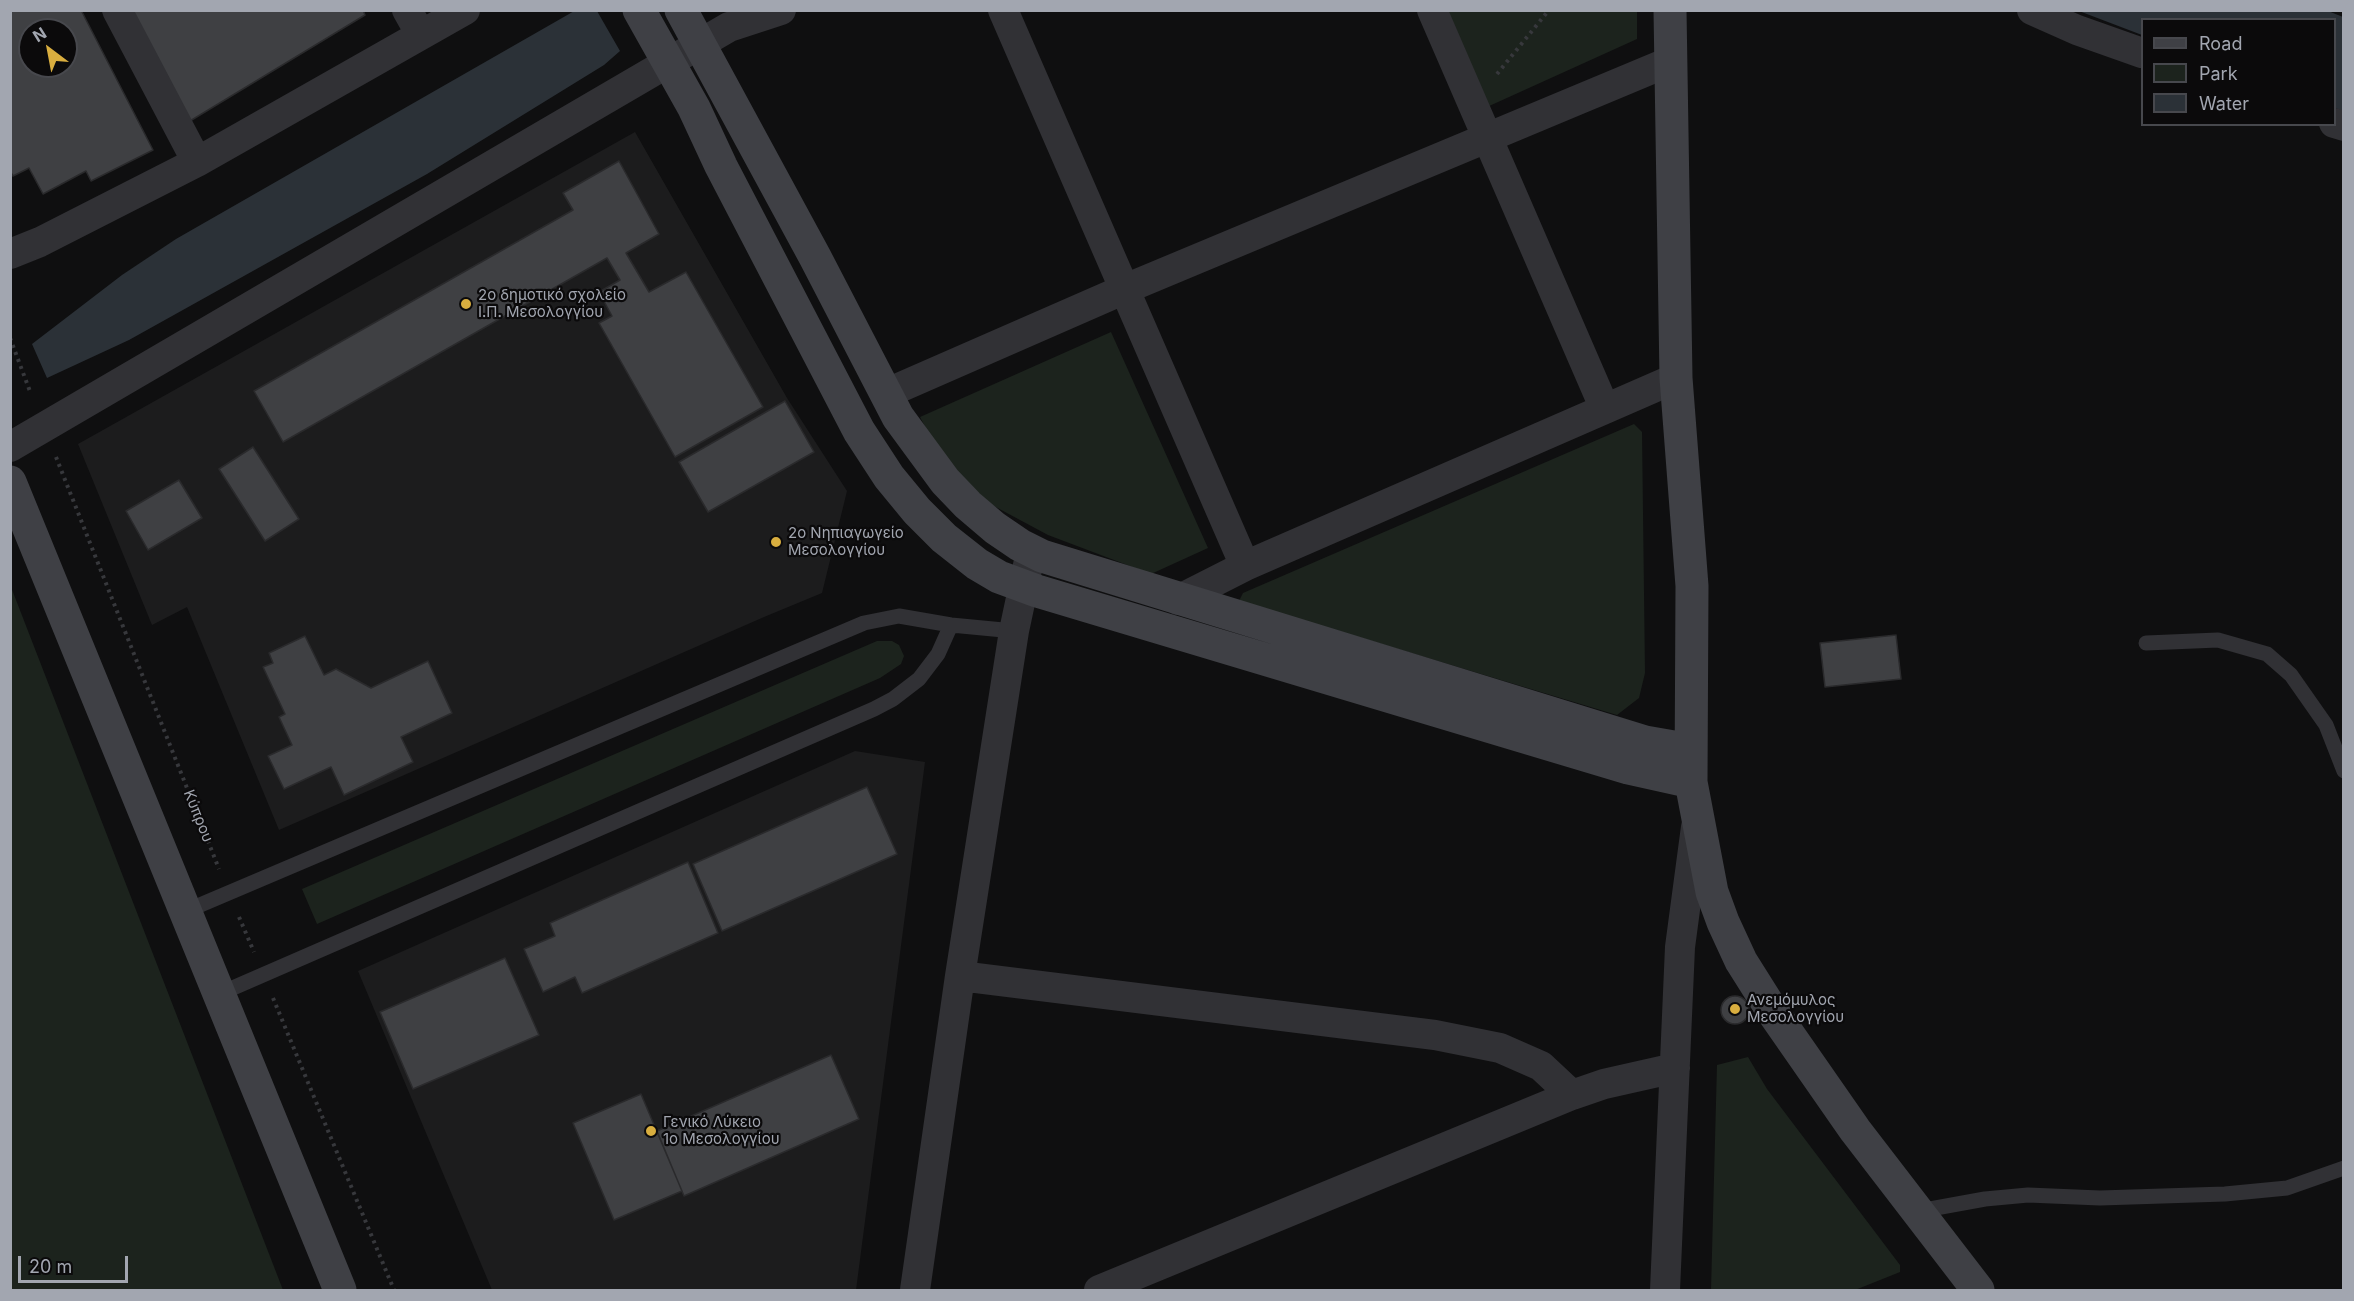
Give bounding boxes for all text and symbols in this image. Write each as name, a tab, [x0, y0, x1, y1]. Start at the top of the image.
north arrow	[18, 18, 78, 78]
legend	[2141, 18, 2336, 126]
text: N	[29, 23, 50, 46]
text: Road	[2199, 33, 2242, 54]
text: Park	[2199, 63, 2238, 84]
text: Water	[2199, 93, 2249, 114]
place label: 2ο δημοτικό σχολείο Ι.Π. Μεσολογγίου	[478, 286, 626, 321]
marker: 2ο δημοτικό σχολείο Ι.Π. Μεσολογγίου	[459, 297, 473, 311]
place label: 2ο Νηπιαγωγείο Μεσολογγίου	[788, 524, 904, 559]
marker: 2ο Νηπιαγωγείο Μεσολογγίου	[769, 535, 783, 549]
street label: Κύπρου	[179, 787, 217, 845]
place label: Ανεμόμυλος Μεσολογγίου	[1747, 991, 1844, 1026]
marker: Ανεμόμυλος Μεσολογγίου	[1728, 1002, 1742, 1016]
place label: Γενικό Λύκειο 1ο Μεσολογγίου	[663, 1113, 779, 1148]
marker: Γενικό Λύκειο 1ο Μεσολογγίου	[644, 1124, 658, 1138]
scale bar	[21, 1244, 130, 1282]
text: 20 m	[29, 1256, 72, 1277]

